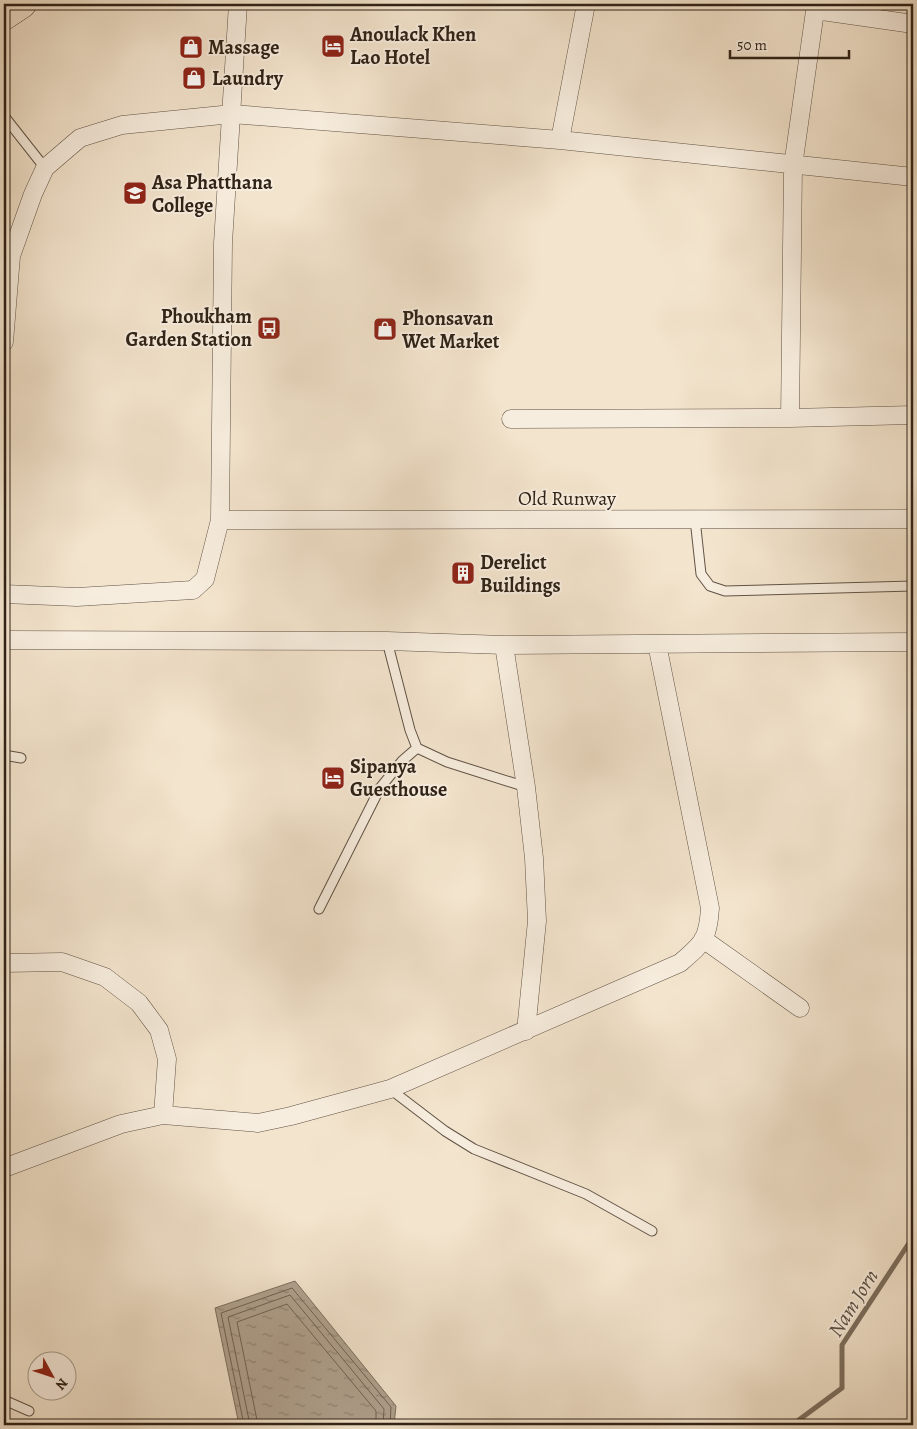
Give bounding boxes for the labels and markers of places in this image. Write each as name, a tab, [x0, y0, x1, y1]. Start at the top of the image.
place label: Anoulack Khen Lao Hotel	[349, 21, 476, 71]
hotel icon: Anoulack Khen Lao Hotel	[320, 33, 346, 59]
shop icon: Massage	[178, 34, 204, 60]
place label: Massage	[208, 34, 280, 61]
shop icon: Laundry	[181, 65, 207, 91]
place label: Laundry	[212, 65, 284, 92]
place label: Asa Phatthana College	[151, 169, 273, 219]
school or university icon: Asa Phatthana College	[122, 180, 148, 206]
place label: Phoukham Garden Station	[126, 303, 252, 353]
place label: Phonsavan Wet Market	[401, 305, 500, 355]
bus stop icon: Phoukham Garden Station	[256, 315, 282, 341]
shop icon: Phonsavan Wet Market	[372, 316, 398, 342]
place label: Derelict Buildings	[480, 549, 561, 599]
building icon: Derelict Buildings	[450, 560, 476, 586]
place label: Sipanya Guesthouse	[350, 753, 447, 803]
hotel icon: Sipanya Guesthouse	[320, 765, 346, 791]

